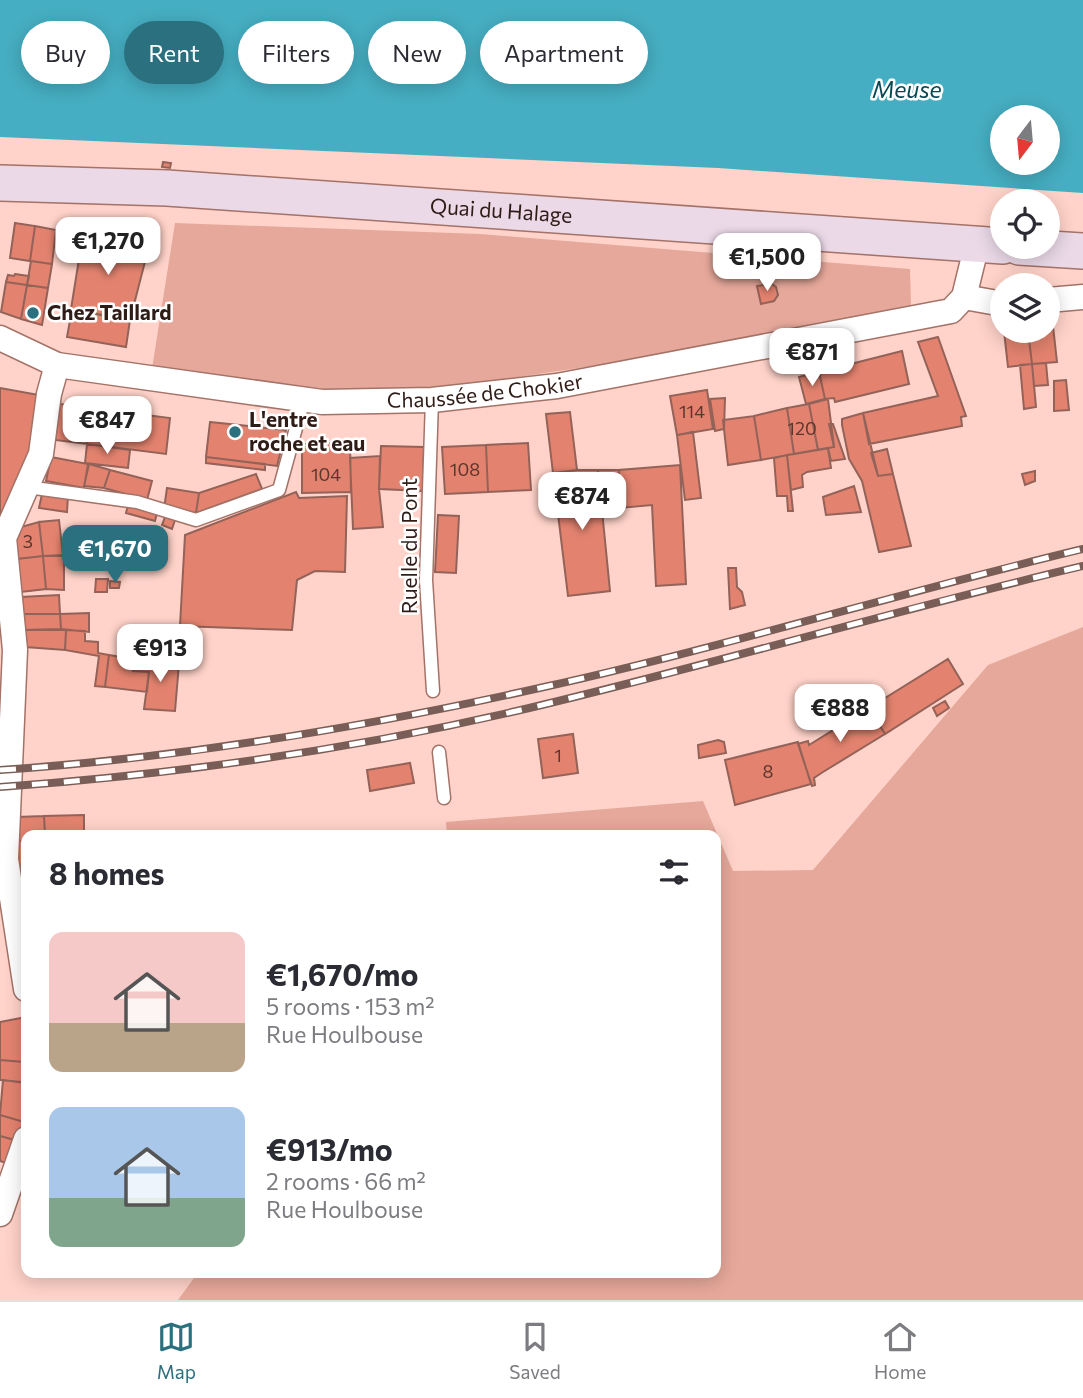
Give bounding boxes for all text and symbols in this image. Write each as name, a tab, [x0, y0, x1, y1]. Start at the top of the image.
chip: Buy	[21, 21, 110, 84]
chip: Rent	[124, 21, 224, 84]
chip: Filters	[238, 21, 354, 84]
chip: New	[368, 21, 466, 84]
chip: Apartment	[480, 21, 648, 84]
water label: Meuse	[872, 75, 942, 103]
north arrow	[990, 105, 1060, 175]
map controls	[990, 105, 1060, 343]
button: locate	[990, 189, 1060, 259]
street label: Quai du Halage	[429, 192, 573, 227]
pin: €1,270	[51, 218, 165, 277]
text: €1,270	[71, 226, 145, 254]
pin: €1,500	[710, 233, 824, 293]
text: €1,500	[729, 242, 805, 270]
button: layers	[990, 273, 1060, 343]
place label: Chez Taillard	[47, 299, 172, 324]
marker: Chez Taillard	[25, 305, 41, 321]
pin: €871	[771, 328, 853, 388]
text: €871	[785, 337, 839, 365]
street label: Chaussée de Chokier	[387, 367, 585, 412]
pin: €847	[66, 396, 148, 456]
house number: 114	[679, 400, 705, 422]
text: €847	[79, 405, 135, 433]
place label: L'entre roche et eau	[249, 406, 365, 455]
house number: 120	[787, 417, 817, 439]
marker: L'entre roche et eau	[227, 424, 243, 440]
house number: 108	[450, 458, 480, 480]
house number: 104	[311, 463, 341, 485]
pin: €874	[541, 472, 623, 532]
street label: Ruelle du Pont	[396, 478, 421, 614]
text: €874	[554, 481, 610, 509]
pin: €1,670	[58, 526, 172, 585]
house number: 3	[23, 530, 33, 552]
text: €1,670	[78, 534, 152, 562]
pin: €913	[119, 624, 201, 684]
text: €913	[133, 633, 187, 661]
pin: €888	[799, 684, 881, 744]
text: €888	[811, 693, 869, 721]
house number: 1	[554, 744, 562, 766]
house number: 8	[763, 760, 774, 782]
icon: filters	[655, 853, 693, 891]
text: 8 homes	[49, 854, 165, 891]
text: €1,670/mo	[266, 955, 418, 992]
icon: home	[105, 960, 189, 1044]
text: 5 rooms · 153 m²	[266, 992, 435, 1020]
text: Rue Houlbouse	[266, 1020, 423, 1048]
text: €913/mo	[266, 1130, 393, 1167]
icon: home	[105, 1135, 189, 1219]
text: 2 rooms · 66 m²	[266, 1167, 426, 1195]
text: Rue Houlbouse	[266, 1195, 423, 1223]
tab: Map	[157, 1318, 196, 1383]
tab: Saved	[509, 1318, 561, 1383]
tab: Home	[874, 1318, 926, 1383]

